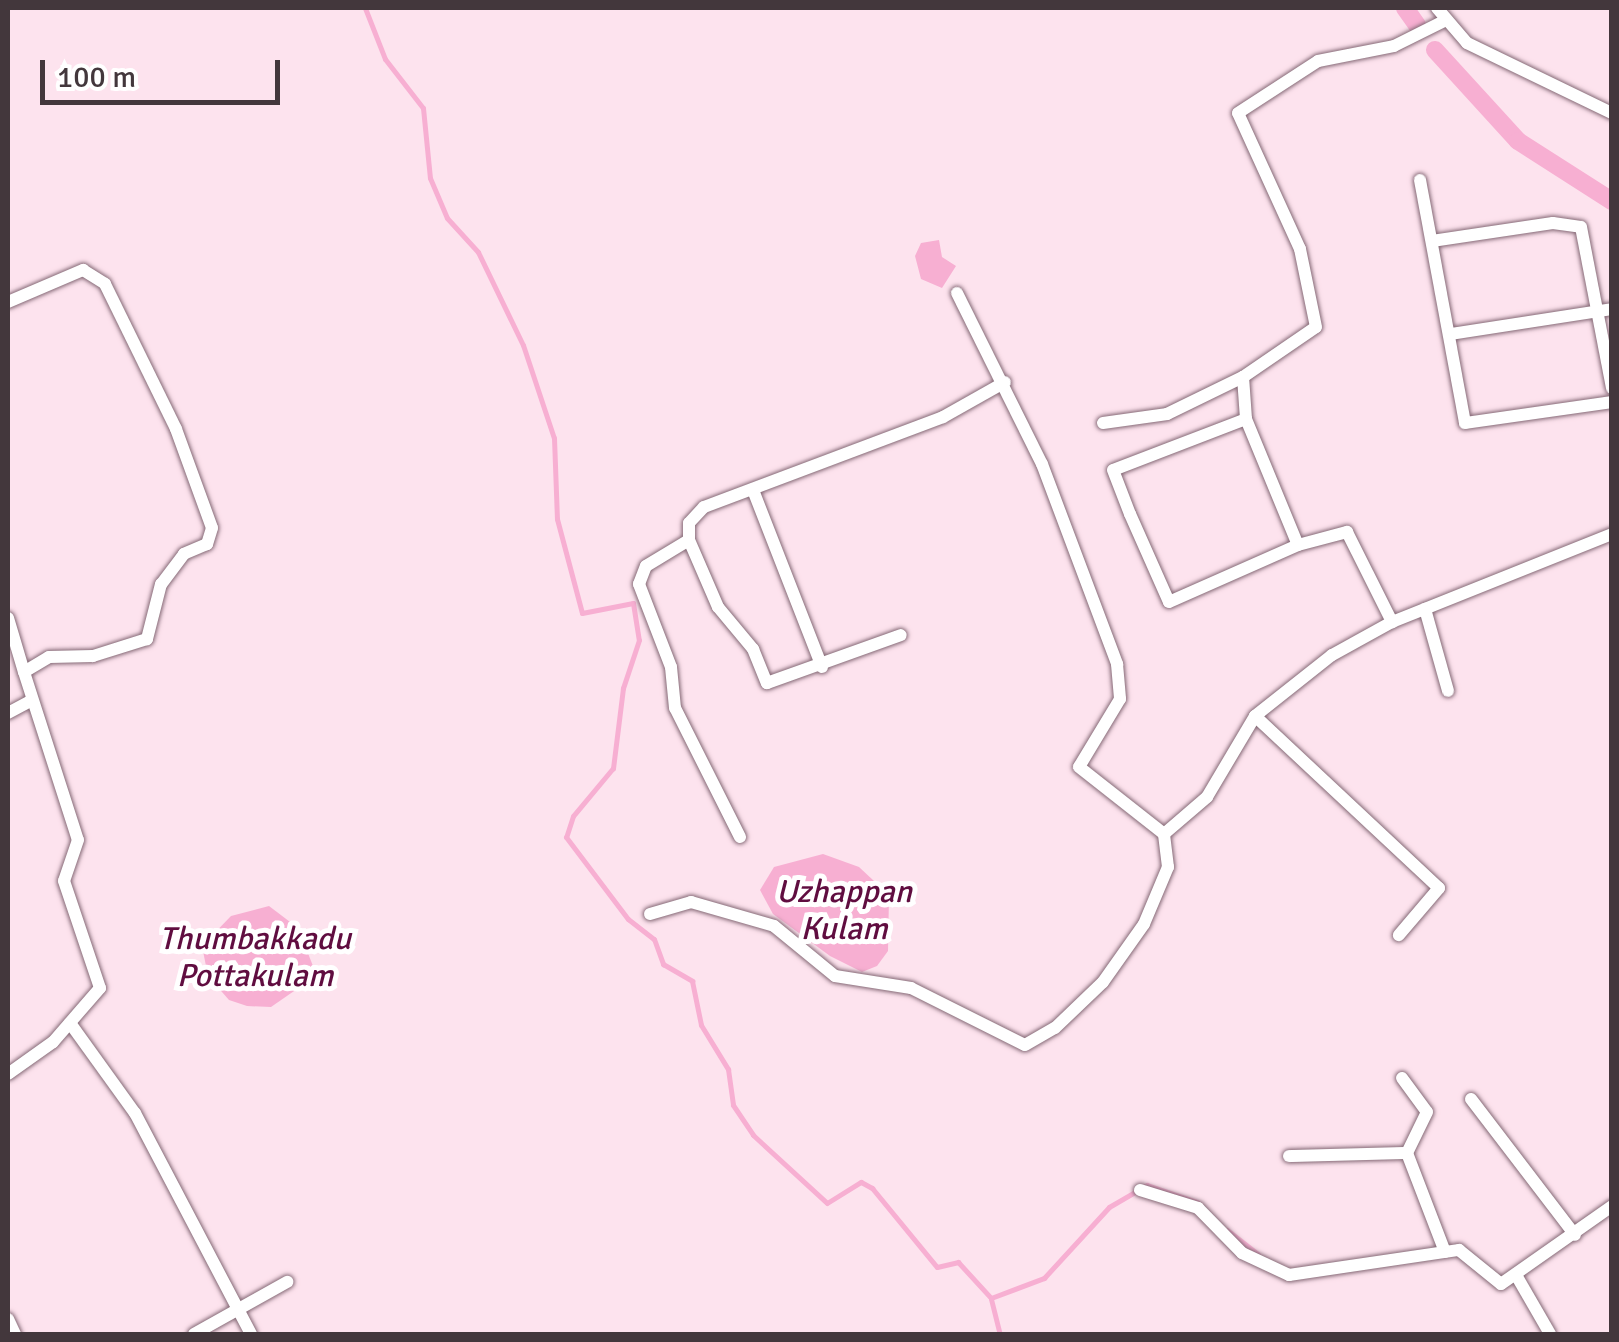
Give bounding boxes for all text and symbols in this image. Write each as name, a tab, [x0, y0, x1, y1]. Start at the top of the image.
scale bar	[45, 40, 285, 102]
text: 100 m	[57, 59, 136, 96]
water label: Uzhappan Kulam	[776, 874, 912, 949]
water label: Thumbakkadu Pottakulam	[159, 921, 351, 996]

